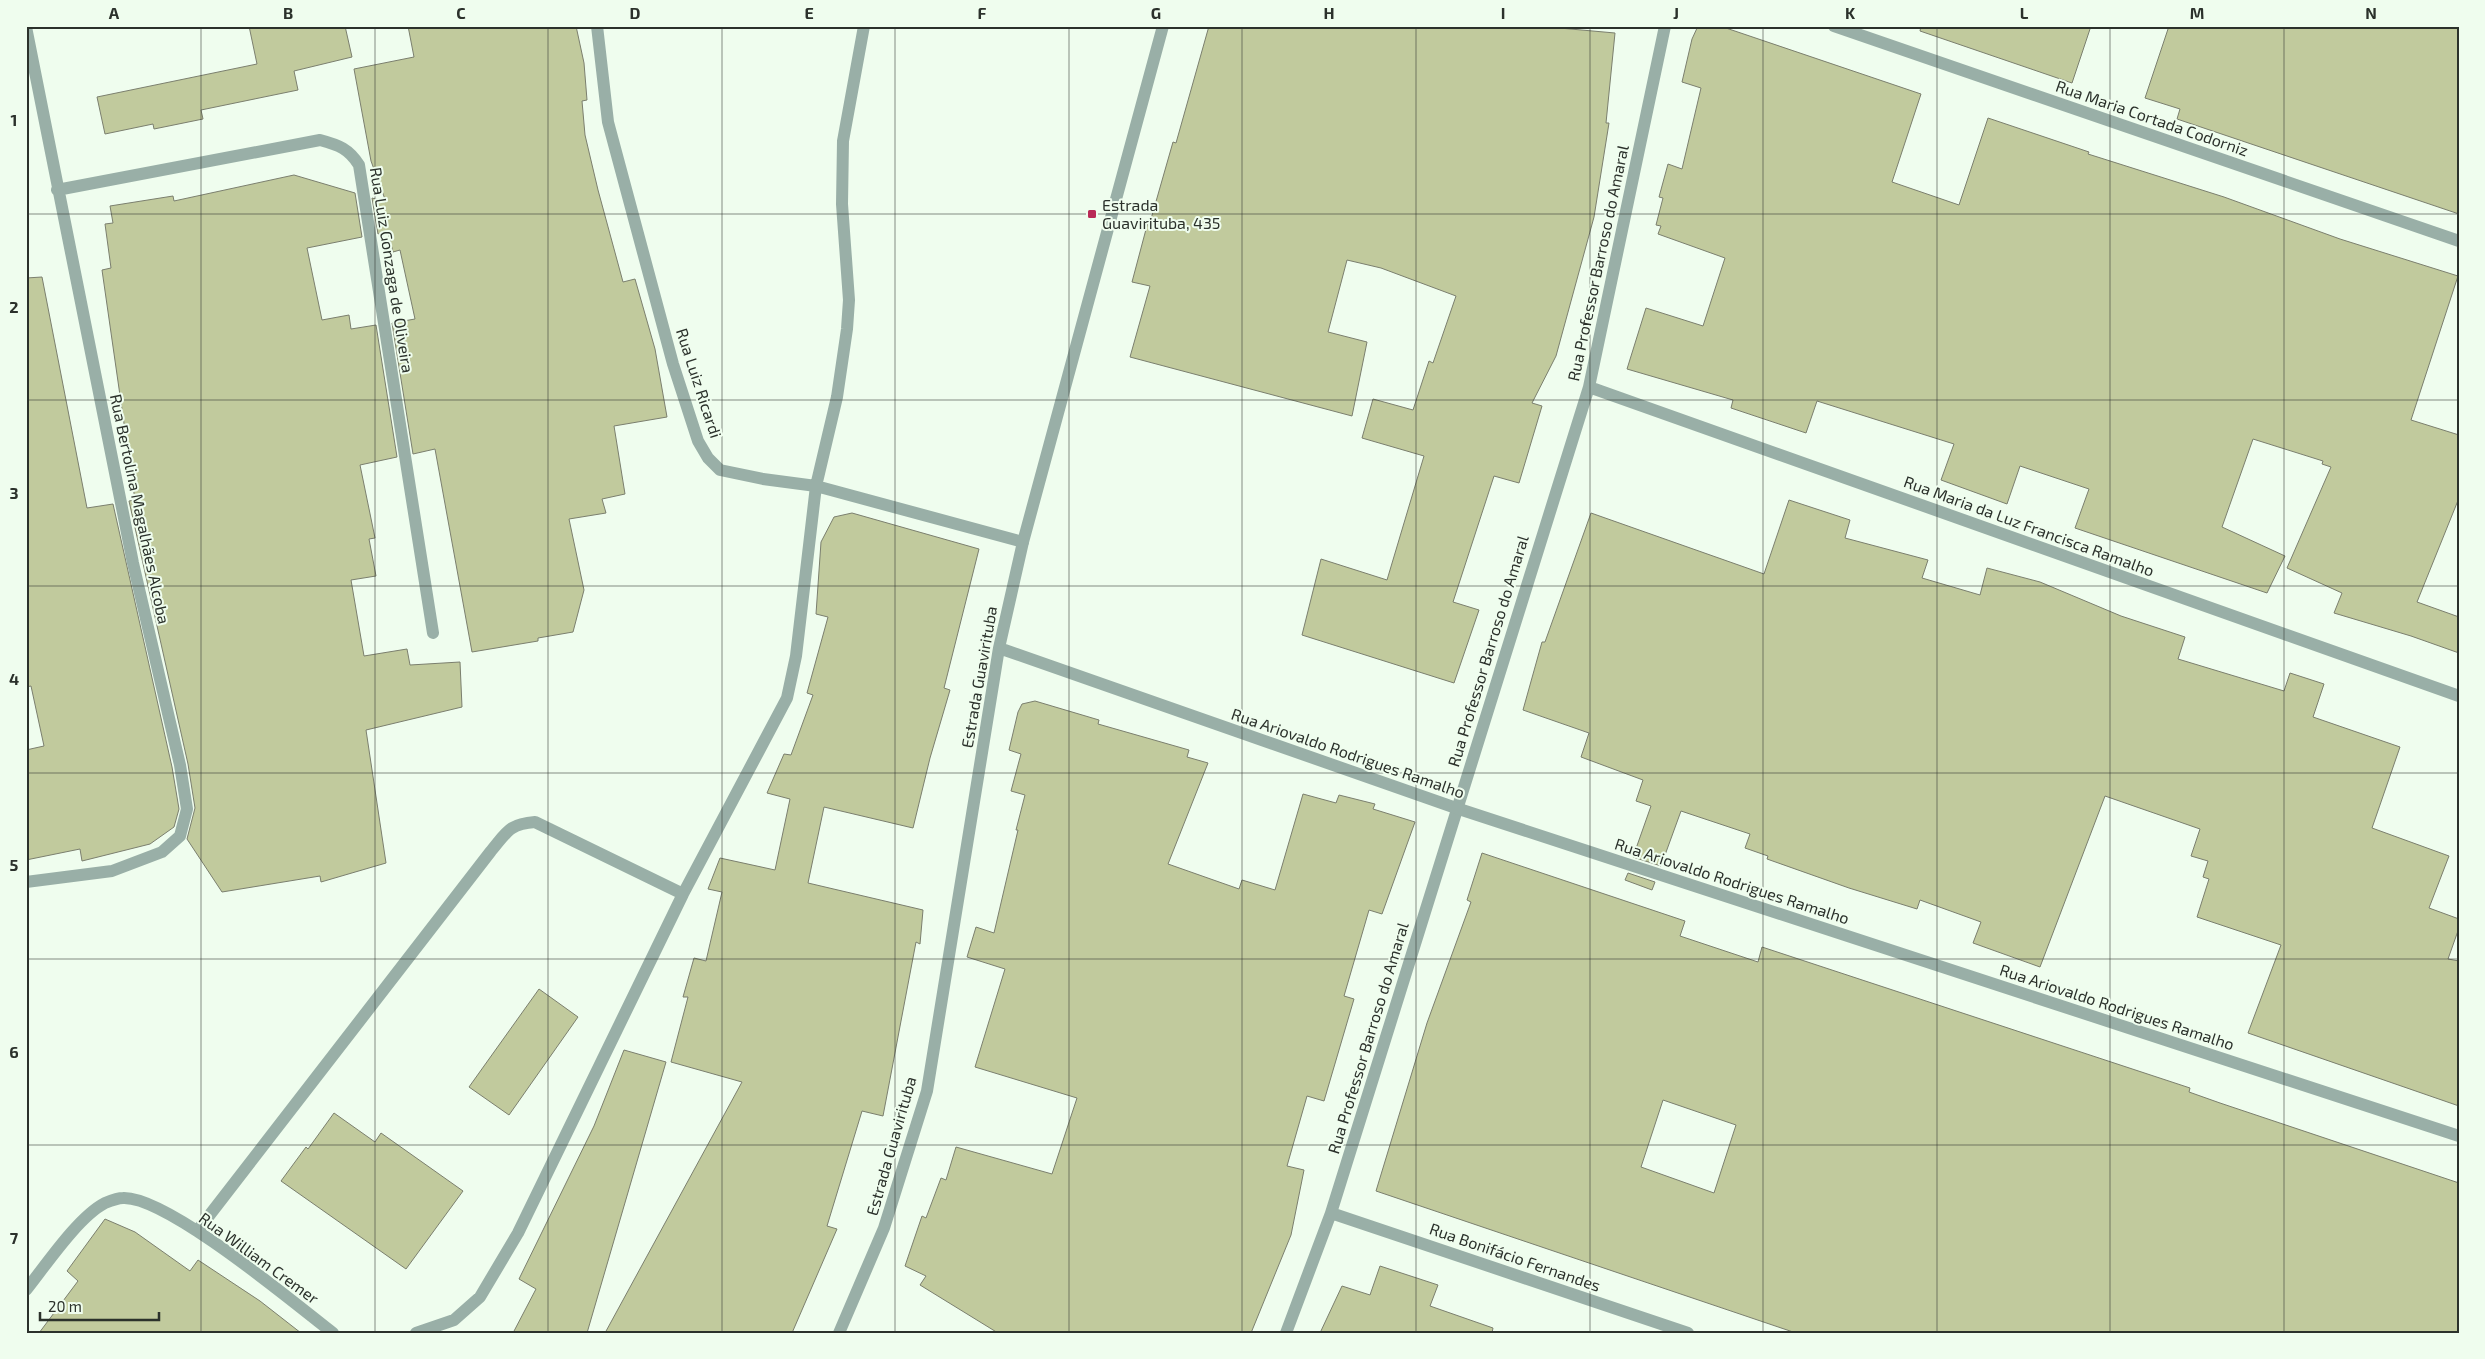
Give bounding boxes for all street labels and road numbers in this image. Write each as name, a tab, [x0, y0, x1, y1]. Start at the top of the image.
street label: Rua Maria Cortada Codorniz	[2053, 76, 2251, 159]
street label: Rua Professor Barroso do Amaral	[1563, 143, 1632, 383]
street label: Rua Luiz Gonzaga de Oliveira	[367, 166, 418, 374]
street label: Rua Luiz Ricardi	[673, 326, 726, 440]
street label: Rua Bertolina Magalhães Alcoba	[107, 392, 174, 626]
street label: Rua Maria da Luz Francisca Ramalho	[1901, 471, 2157, 580]
street label: Rua Professor Barroso do Amaral	[1443, 533, 1532, 769]
street label: Estrada Guavirituba	[957, 604, 1000, 749]
street label: Rua Ariovaldo Rodrigues Ramalho	[1229, 704, 1467, 801]
street label: Rua Ariovaldo Rodrigues Ramalho	[1612, 834, 1852, 927]
street label: Rua Professor Barroso do Amaral	[1323, 920, 1412, 1156]
street label: Rua Ariovaldo Rodrigues Ramalho	[1997, 960, 2237, 1053]
street label: Estrada Guavirituba	[862, 1074, 919, 1218]
street label: Rua William Cremer	[196, 1208, 323, 1308]
street label: Rua Bonifácio Fernandes	[1427, 1218, 1603, 1295]

